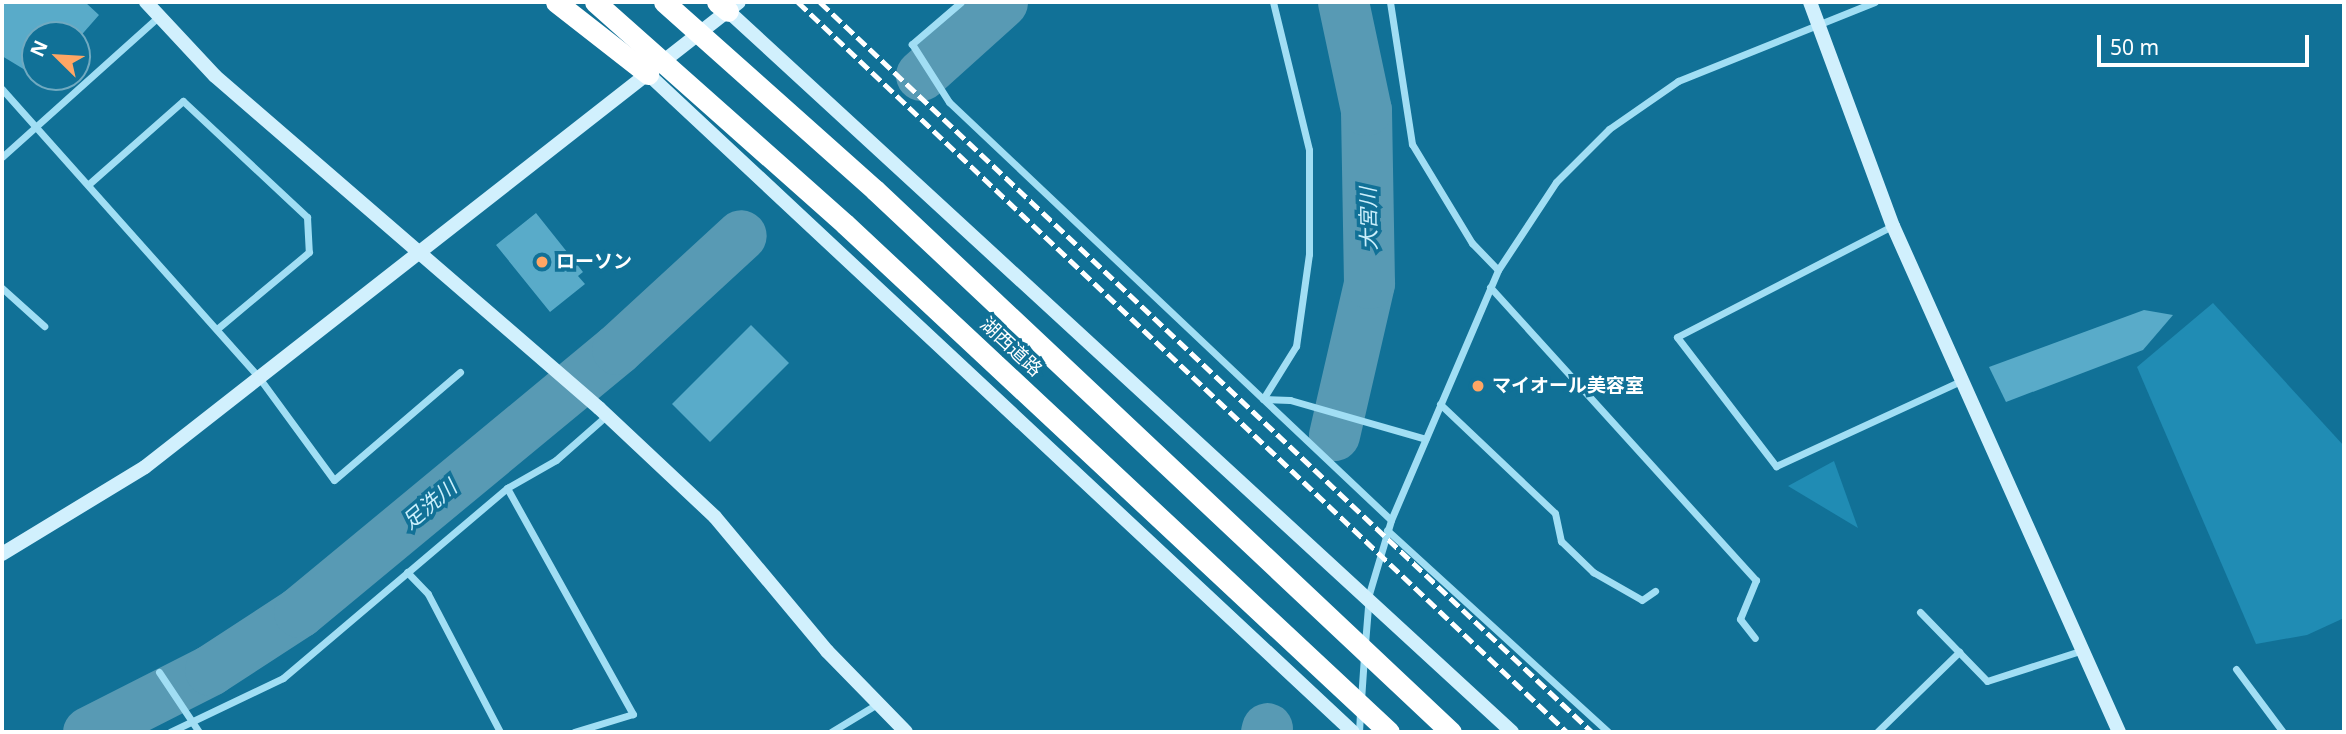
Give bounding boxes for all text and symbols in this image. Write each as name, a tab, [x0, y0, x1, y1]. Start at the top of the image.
north arrow	[21, 21, 91, 91]
scale bar	[2101, 21, 2313, 65]
text: 50 m	[2110, 33, 2159, 61]
text: N	[24, 36, 54, 61]
water label: 大宮川	[1355, 187, 1381, 251]
place label: ローソン	[556, 251, 632, 273]
marker: ローソン	[534, 254, 550, 270]
street label: 湖西道路	[975, 313, 1047, 381]
place label: マイオール美容室	[1492, 375, 1644, 397]
marker: マイオール美容室	[1470, 378, 1486, 394]
water label: 足洗川	[397, 474, 461, 534]

